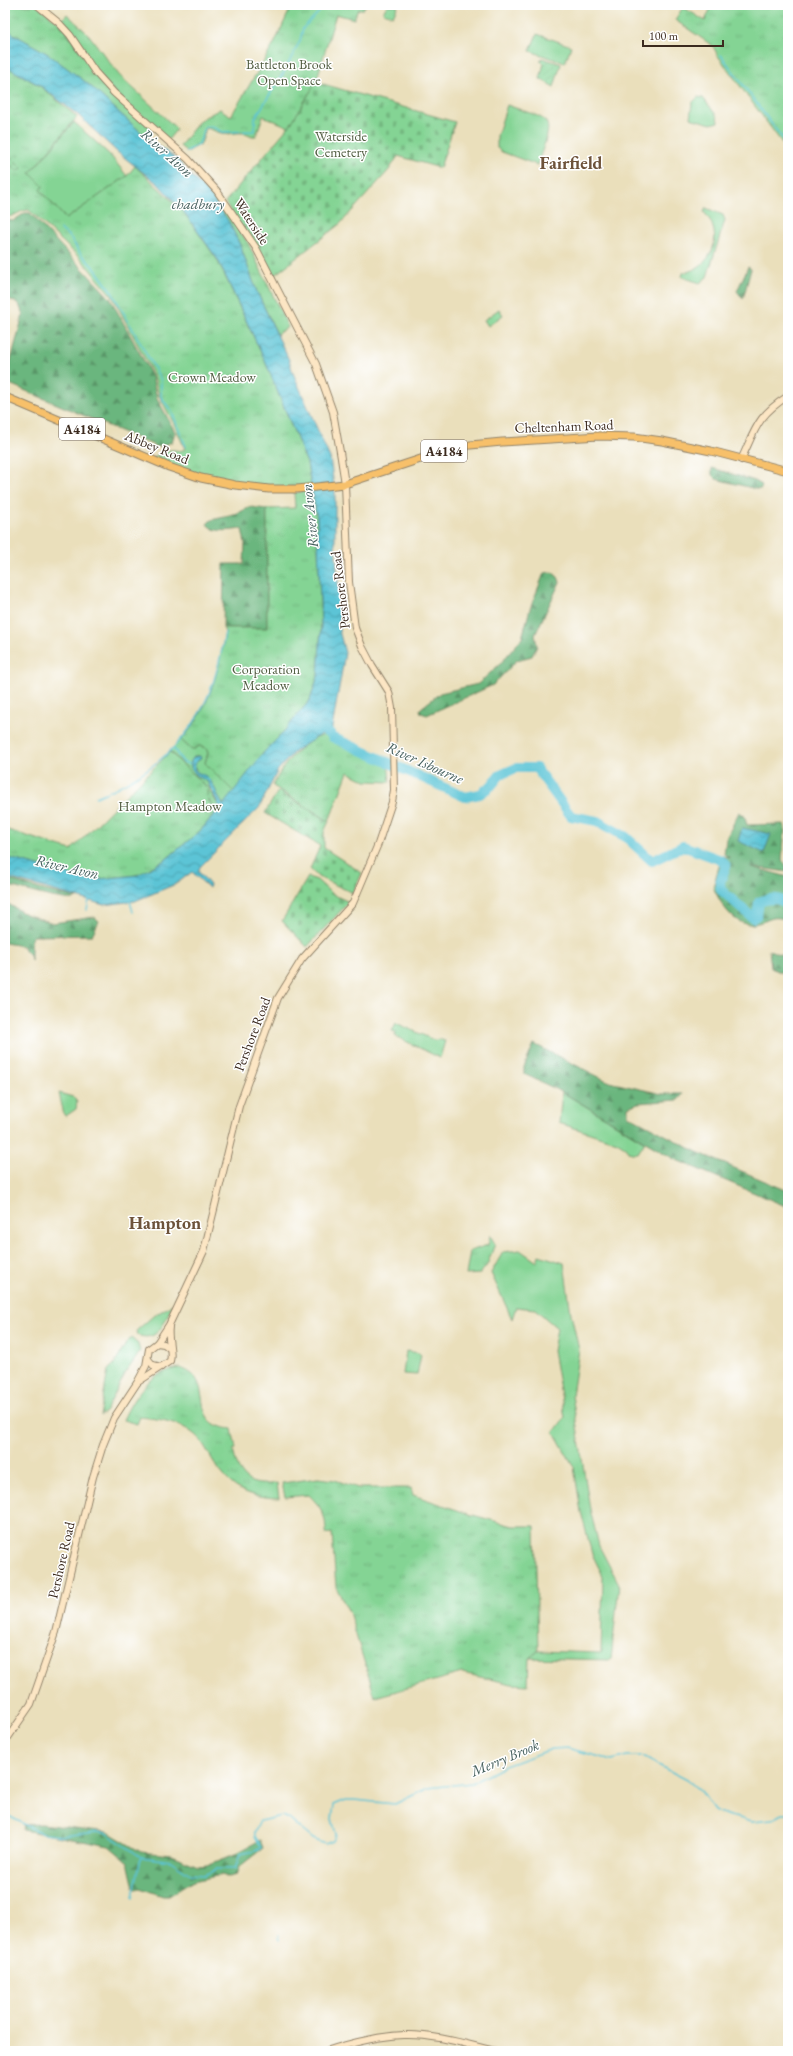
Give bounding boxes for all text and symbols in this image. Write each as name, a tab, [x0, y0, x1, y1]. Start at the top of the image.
scale bar	[643, 22, 723, 48]
text: 100 m	[649, 28, 679, 44]
park label: Battleton Brook Open Space	[246, 55, 332, 89]
water label: River Avon	[137, 124, 198, 181]
park label: Waterside Cemetery	[315, 127, 368, 161]
district label: Fairfield	[539, 151, 603, 174]
water label: chadbury	[172, 194, 224, 213]
street label: Waterside	[230, 194, 274, 248]
park label: Crown Meadow	[168, 368, 256, 386]
street label: Cheltenham Road	[514, 415, 615, 437]
road number: A4184	[59, 418, 105, 440]
street label: Abbey Road	[121, 426, 193, 468]
road number: A4184	[421, 440, 467, 462]
water label: River Avon	[297, 483, 322, 549]
street label: Pershore Road	[326, 549, 354, 630]
park label: Corporation Meadow	[232, 660, 301, 694]
water label: River Isbourne	[384, 737, 468, 788]
park label: Hampton Meadow	[118, 797, 222, 815]
water label: River Avon	[34, 850, 101, 883]
street label: Pershore Road	[230, 993, 275, 1074]
district label: Hampton	[129, 1211, 201, 1234]
street label: Pershore Road	[43, 1519, 79, 1600]
water label: Merry Brook	[467, 1735, 542, 1781]

